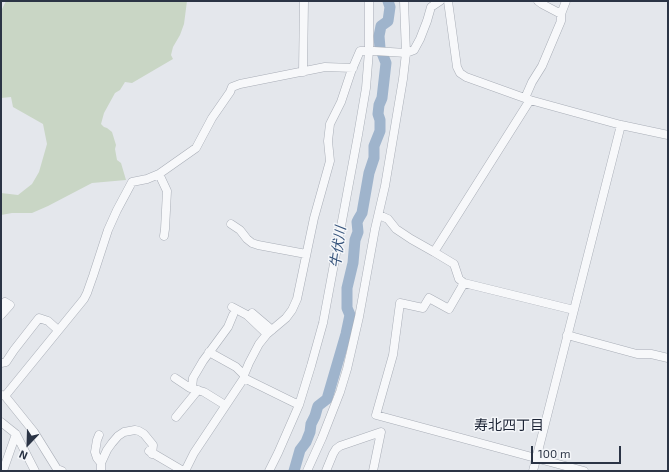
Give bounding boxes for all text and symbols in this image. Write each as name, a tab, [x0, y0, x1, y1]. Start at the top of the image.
water label: 牛伏川	[327, 225, 349, 269]
district label: 寿北四丁目	[474, 417, 544, 433]
north arrow	[8, 424, 48, 464]
scale bar	[533, 438, 623, 464]
text: 100 m	[538, 446, 570, 460]
text: N	[17, 448, 29, 463]

